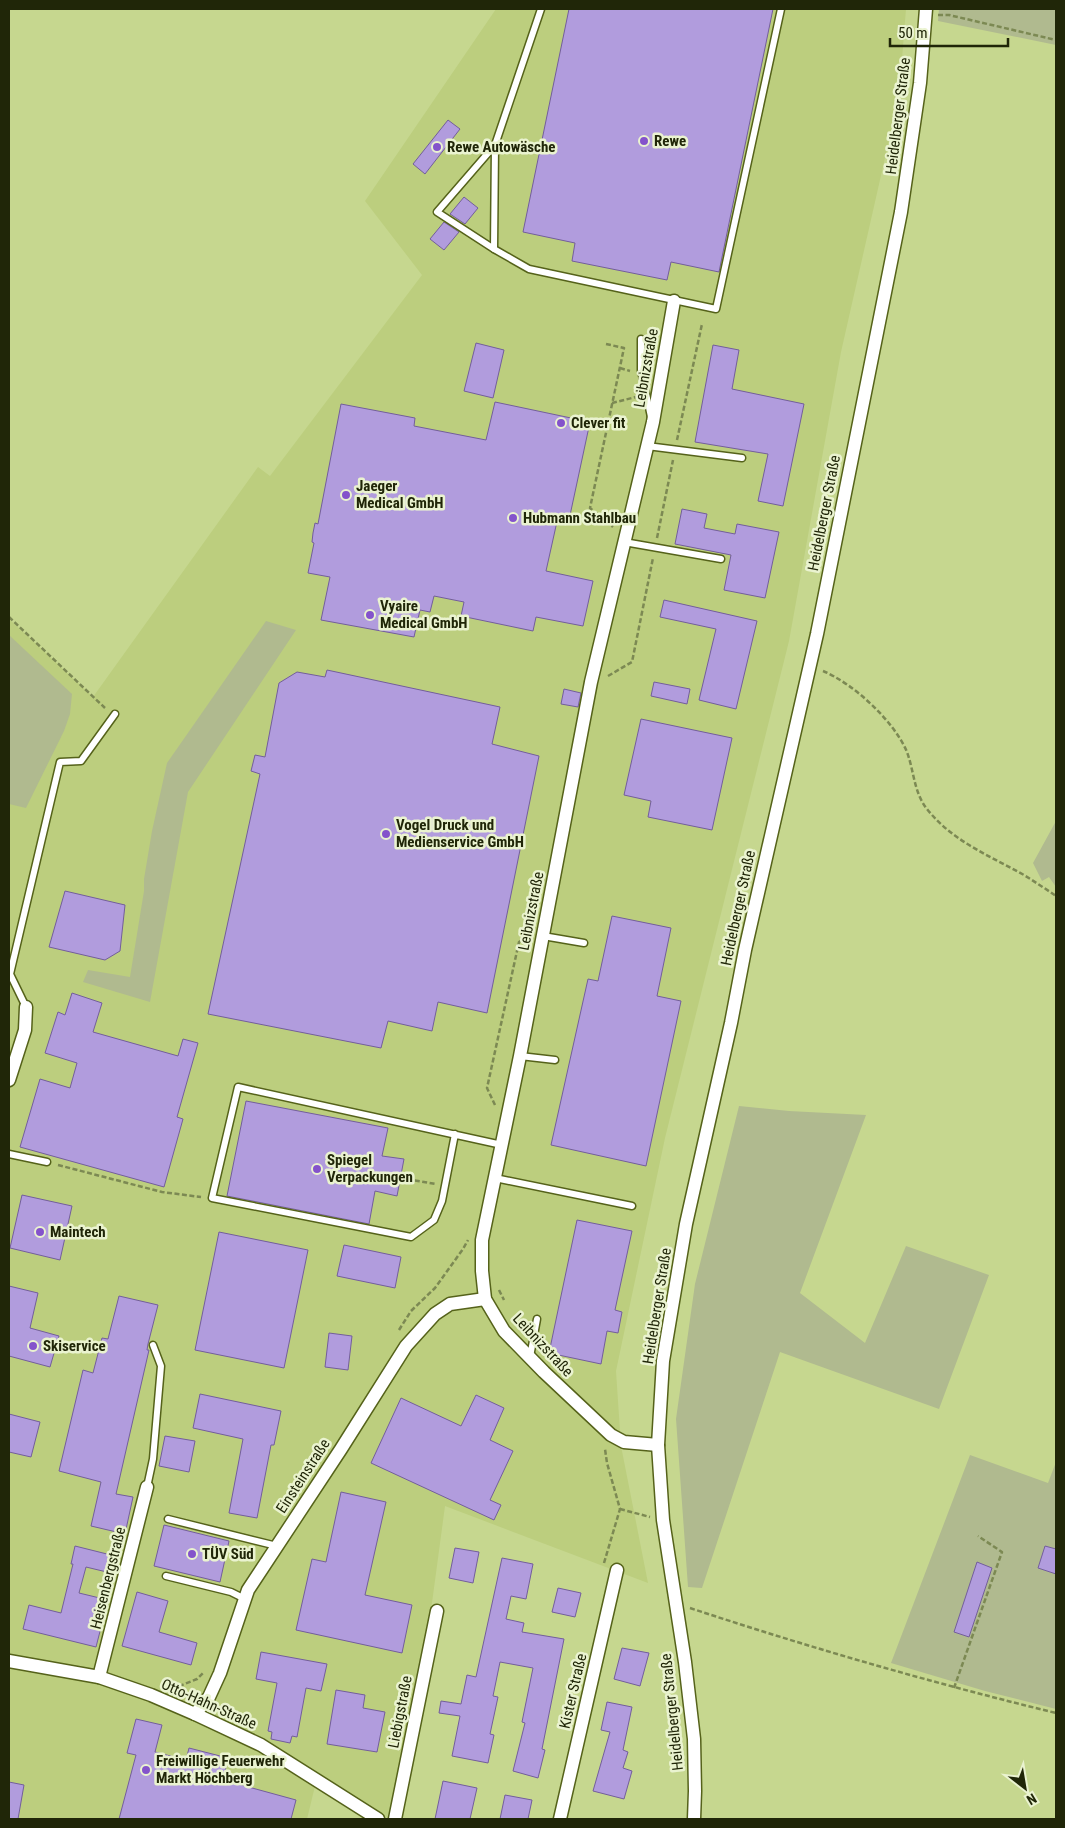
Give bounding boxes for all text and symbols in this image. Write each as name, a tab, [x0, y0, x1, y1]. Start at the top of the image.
scale bar	[890, 15, 1008, 47]
text: 50 m	[898, 24, 928, 42]
street label: Heidelberger Straße	[882, 57, 914, 175]
place label: Rewe	[654, 132, 686, 150]
marker: Rewe	[638, 135, 650, 147]
place label: Rewe Autowäsche	[447, 138, 556, 156]
marker: Rewe Autowäsche	[431, 141, 443, 153]
street label: Leibnizstraße	[630, 327, 662, 409]
place label: Clever fit	[571, 414, 626, 432]
marker: Clever fit	[555, 417, 567, 429]
street label: Heidelberger Straße	[804, 454, 844, 572]
place label: Jaeger Medical GmbH	[356, 477, 444, 512]
marker: Jaeger Medical GmbH	[340, 489, 352, 501]
place label: Hubmann Stahlbau	[523, 509, 636, 527]
marker: Hubmann Stahlbau	[507, 512, 519, 524]
place label: Vyaire Medical GmbH	[380, 597, 468, 632]
marker: Vyaire Medical GmbH	[364, 609, 376, 621]
place label: Vogel Druck und Medienservice GmbH	[396, 816, 524, 851]
marker: Vogel Druck und Medienservice GmbH	[380, 828, 392, 840]
street label: Heidelberger Straße	[717, 849, 759, 967]
street label: Leibnizstraße	[515, 870, 547, 952]
place label: Spiegel Verpackungen	[327, 1151, 413, 1186]
marker: Spiegel Verpackungen	[311, 1163, 323, 1175]
place label: Maintech	[50, 1223, 106, 1241]
marker: Maintech	[34, 1226, 46, 1238]
street label: Heidelberger Straße	[639, 1247, 675, 1365]
street label: Leibnizstraße	[509, 1310, 577, 1380]
place label: Skiservice	[43, 1337, 106, 1355]
marker: Skiservice	[27, 1340, 39, 1352]
street label: Einsteinstraße	[272, 1436, 334, 1516]
street label: Heisenbergstraße	[87, 1525, 129, 1631]
place label: TÜV Süd	[202, 1545, 254, 1563]
marker: TÜV Süd	[186, 1548, 198, 1560]
street label: Kister Straße	[556, 1652, 590, 1730]
street label: Heidelberger Straße	[657, 1653, 687, 1771]
street label: Liebigstraße	[384, 1674, 416, 1750]
street label: Otto-Hahn-Straße	[159, 1675, 259, 1733]
place label: Freiwillige Feuerwehr Markt Höchberg	[156, 1752, 284, 1787]
north arrow	[1000, 1763, 1050, 1813]
marker: Freiwillige Feuerwehr Markt Höchberg	[140, 1764, 152, 1776]
text: N	[1024, 1790, 1039, 1808]

